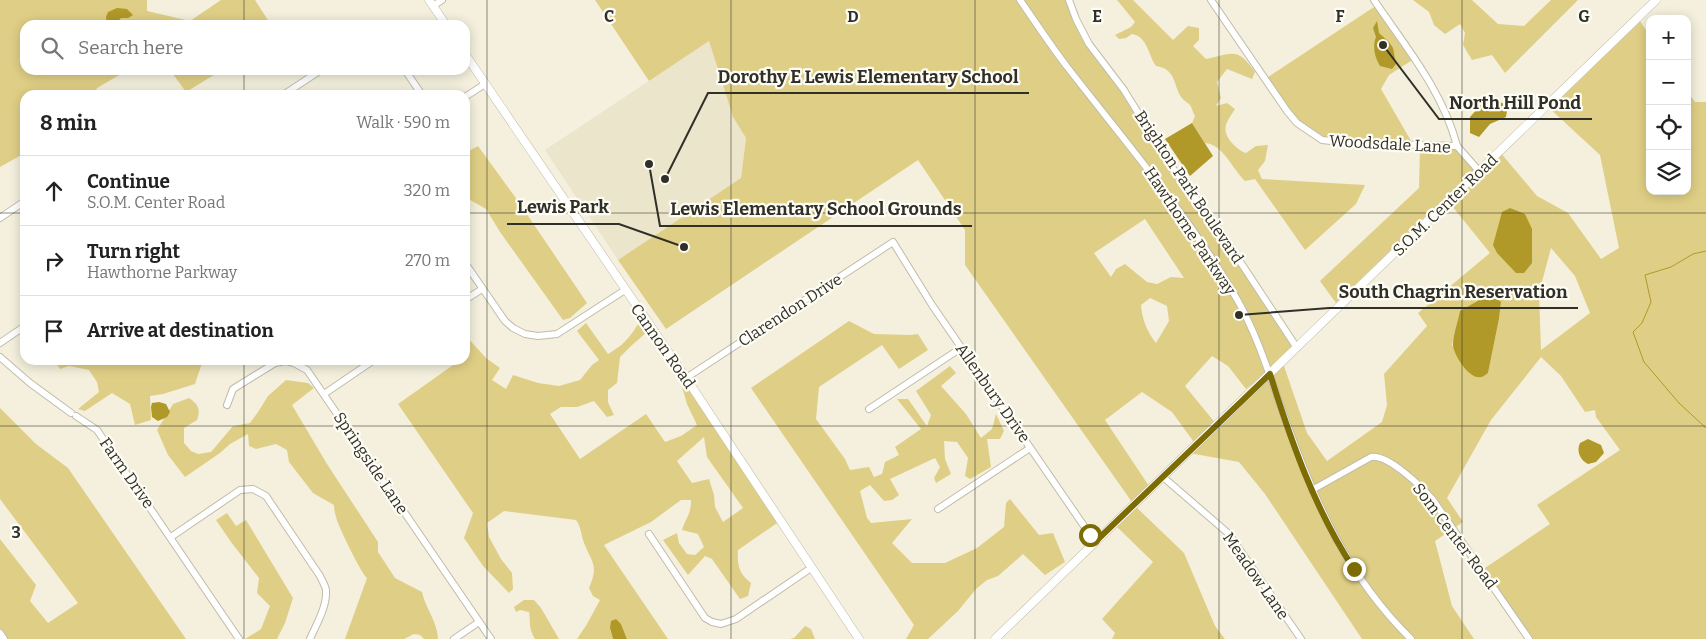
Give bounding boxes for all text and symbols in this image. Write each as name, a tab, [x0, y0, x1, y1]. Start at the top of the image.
text: C	[604, 7, 614, 26]
text: D	[847, 7, 859, 26]
text: E	[1092, 7, 1102, 26]
text: F	[1336, 7, 1345, 26]
text: G	[1578, 7, 1590, 26]
map controls	[1646, 15, 1691, 195]
button: +	[1646, 15, 1691, 60]
search box	[20, 20, 470, 75]
icon: search	[38, 34, 66, 62]
text: Search here	[78, 36, 183, 59]
callout: Dorothy E Lewis Elementary School	[708, 60, 1029, 93]
button: −	[1646, 60, 1691, 105]
text: Dorothy E Lewis Elementary School	[717, 66, 1019, 88]
callout: North Hill Pond	[1439, 86, 1592, 119]
text: North Hill Pond	[1449, 92, 1581, 114]
button: locate	[1646, 105, 1691, 150]
street label: Brighton Park Boulevard	[1131, 107, 1248, 268]
text: 8 min	[40, 110, 97, 136]
text: Walk · 590 m	[356, 113, 450, 132]
street label: Woodsdale Lane	[1329, 131, 1451, 157]
street label: S.O.M. Center Road	[1389, 150, 1502, 260]
button: layers	[1646, 150, 1691, 195]
street label: Hawthorne Parkway	[1140, 163, 1240, 299]
text: Continue	[87, 170, 170, 193]
icon: ahead	[40, 177, 68, 205]
text: 320 m	[403, 181, 450, 200]
callout: Lewis Park	[507, 191, 619, 224]
text: S.O.M. Center Road	[87, 193, 225, 212]
callout: Lewis Elementary School Grounds	[660, 193, 972, 226]
text: Lewis Park	[517, 196, 609, 218]
text: Lewis Elementary School Grounds	[670, 198, 962, 220]
text: Turn right	[87, 240, 180, 263]
icon: right	[40, 247, 68, 275]
text: 270 m	[405, 251, 450, 270]
text: Hawthorne Parkway	[87, 263, 237, 282]
street label: Clarendon Drive	[734, 269, 846, 351]
callout: South Chagrin Reservation	[1329, 275, 1578, 308]
text: South Chagrin Reservation	[1338, 281, 1568, 303]
street label: Cannon Road	[627, 300, 700, 392]
icon: arrive	[40, 317, 68, 345]
text: Arrive at destination	[87, 319, 274, 342]
street label: Allenbury Drive	[952, 340, 1034, 446]
street label: Springside Lane	[330, 408, 412, 518]
street label: Farm Drive	[96, 434, 158, 512]
street label: Som Center Road	[1409, 479, 1501, 593]
text: 3	[11, 523, 21, 542]
route start	[1079, 524, 1102, 547]
street label: Meadow Lane	[1219, 529, 1293, 623]
route end	[1343, 558, 1366, 581]

